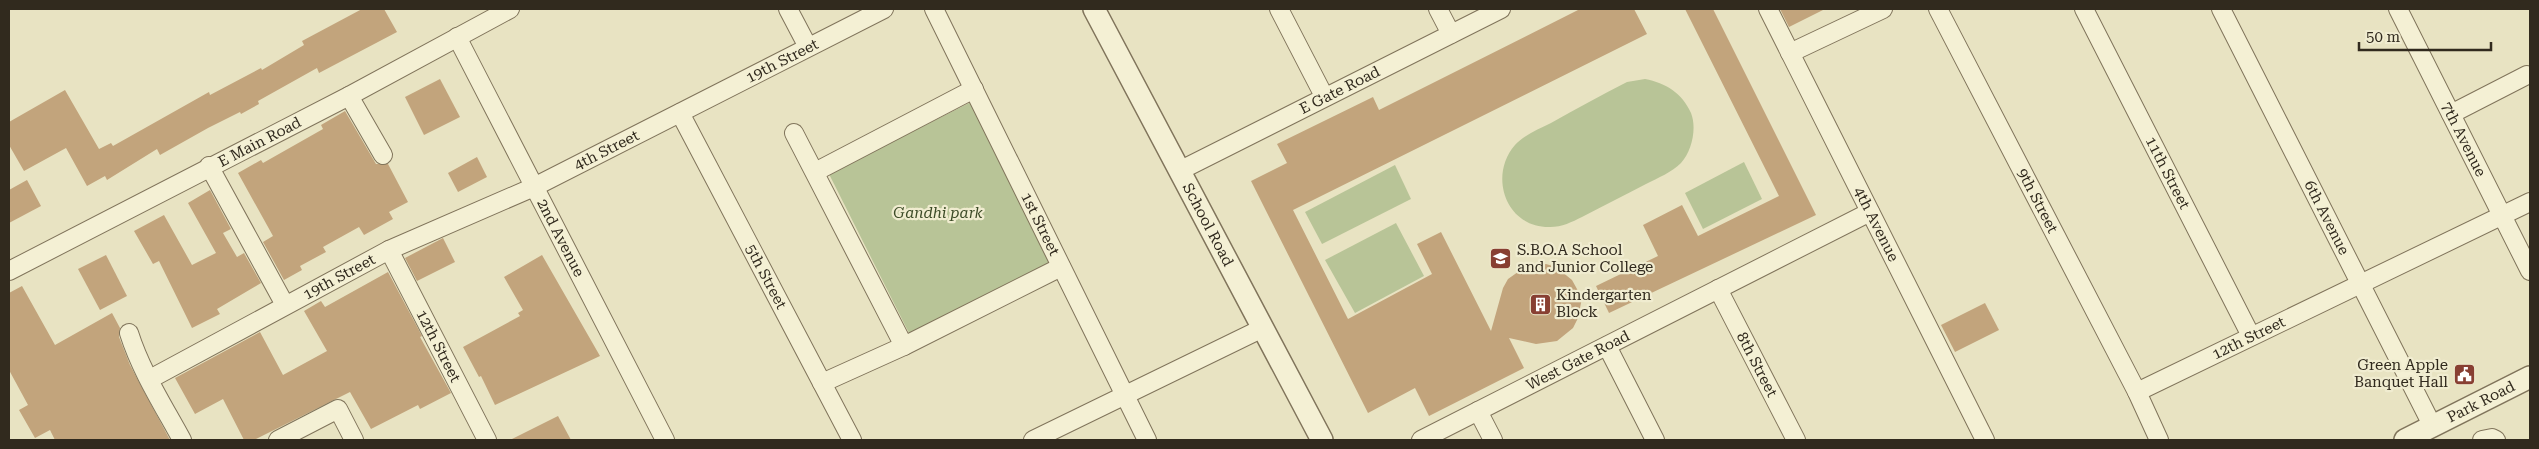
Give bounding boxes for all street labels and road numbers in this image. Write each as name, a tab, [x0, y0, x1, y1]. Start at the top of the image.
street label: 19th Street	[743, 35, 822, 87]
street label: E Gate Road	[1297, 62, 1383, 118]
street label: 7th Avenue	[2437, 99, 2490, 180]
street label: E Main Road	[215, 113, 305, 171]
street label: 4th Street	[571, 126, 642, 174]
street label: 11th Street	[2142, 134, 2194, 212]
street label: 9th Street	[2013, 165, 2062, 236]
street label: 6th Avenue	[2300, 177, 2353, 258]
street label: School Road	[1179, 180, 1238, 270]
street label: 4th Avenue	[1850, 184, 1903, 265]
street label: 1st Street	[1017, 190, 1064, 259]
street label: 2nd Avenue	[533, 196, 588, 280]
street label: 5th Street	[742, 241, 791, 313]
street label: 19th Street	[300, 250, 379, 304]
street label: 12th Street	[412, 307, 465, 386]
street label: 12th Street	[2209, 313, 2288, 363]
street label: West Gate Road	[1523, 326, 1633, 394]
street label: 8th Street	[1733, 329, 1781, 400]
street label: Park Road	[2444, 377, 2518, 426]

